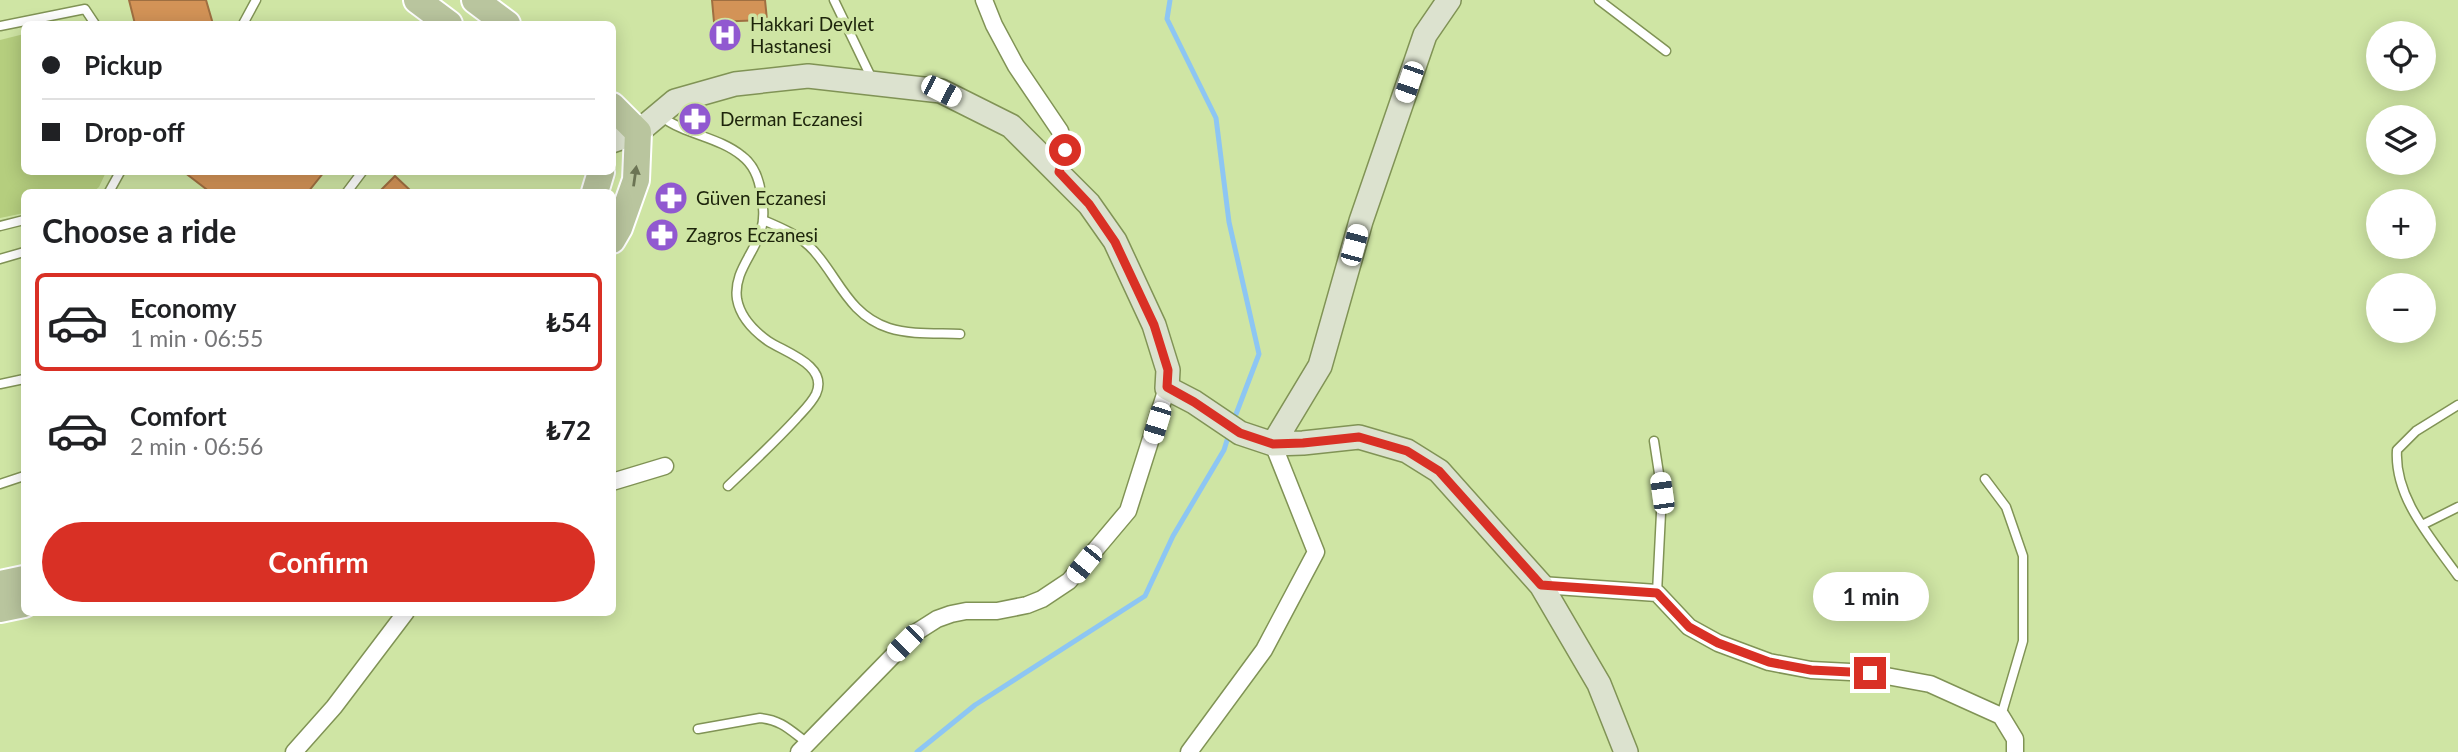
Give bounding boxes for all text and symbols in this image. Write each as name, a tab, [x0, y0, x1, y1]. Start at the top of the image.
place label: Hakkari Devlet Hastanesi	[750, 12, 874, 57]
hospital icon: Hakkari Devlet Hastanesi	[706, 16, 744, 54]
map controls	[2366, 21, 2436, 343]
button: locate	[2366, 21, 2436, 91]
text: Pickup	[84, 49, 163, 81]
car	[1393, 59, 1426, 105]
car	[918, 72, 965, 110]
pharmacy icon: Derman Eczanesi	[676, 100, 714, 138]
button: layers	[2366, 105, 2436, 175]
place label: Derman Eczanesi	[720, 107, 863, 130]
text: Drop-off	[84, 116, 185, 148]
route start	[1049, 134, 1081, 166]
one-way arrow	[630, 165, 641, 187]
pharmacy icon: Güven Eczanesi	[652, 179, 690, 217]
place label: Güven Eczanesi	[696, 186, 826, 209]
button: +	[2366, 189, 2436, 259]
text: Choose a ride	[42, 211, 236, 250]
pharmacy icon: Zagros Eczanesi	[643, 216, 681, 254]
car	[1339, 222, 1370, 268]
place label: Zagros Eczanesi	[686, 223, 818, 246]
button: −	[2366, 273, 2436, 343]
icon: car	[46, 291, 109, 354]
text: Economy	[130, 292, 236, 324]
text: ₺54	[546, 306, 591, 338]
text: 1 min · 06:55	[130, 324, 263, 352]
icon: car	[46, 399, 109, 462]
text: Comfort	[130, 400, 227, 432]
car	[1141, 400, 1174, 446]
text: ₺72	[546, 414, 591, 446]
text: 2 min · 06:56	[130, 432, 263, 460]
car	[1649, 471, 1676, 515]
button: Confirm	[42, 522, 595, 602]
car	[1063, 541, 1106, 587]
callout: 1 min	[1812, 572, 1928, 620]
text: 1 min	[1842, 582, 1900, 610]
car	[883, 621, 928, 665]
route end	[1854, 657, 1886, 689]

